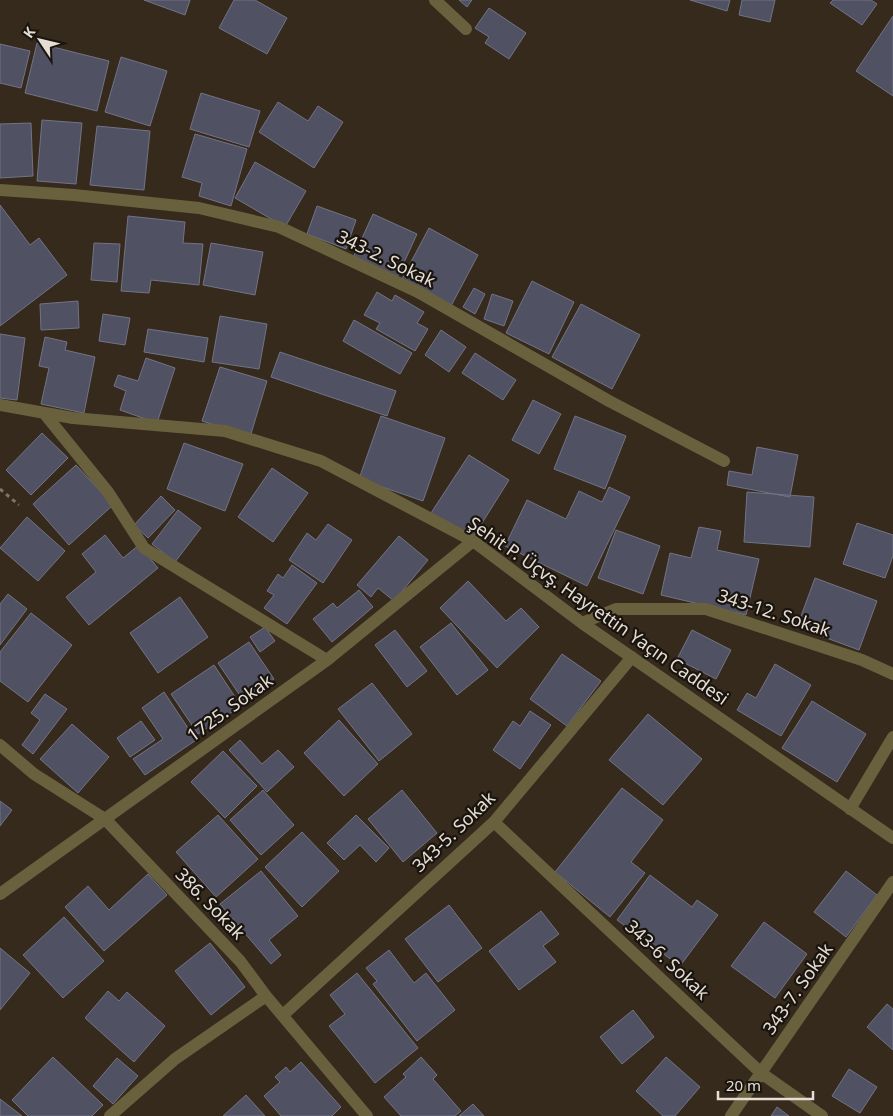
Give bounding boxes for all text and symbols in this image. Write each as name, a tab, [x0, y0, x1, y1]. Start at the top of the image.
north arrow	[15, 15, 65, 65]
text: K	[18, 22, 40, 42]
street label: 343-2. Sokak	[333, 224, 440, 292]
street label: Şehit P. Üçvş. Hayrettin Yaçın Caddesi	[464, 511, 734, 710]
street label: 343-12. Sokak	[715, 583, 834, 642]
street label: 1725. Sokak	[182, 668, 278, 747]
street label: 343-5. Sokak	[407, 785, 500, 877]
street label: 386. Sokak	[171, 862, 251, 944]
street label: 343-6. Sokak	[621, 914, 715, 1005]
street label: 343-7. Sokak	[757, 938, 838, 1039]
scale bar	[718, 1068, 813, 1100]
text: 20 m	[726, 1075, 761, 1095]

